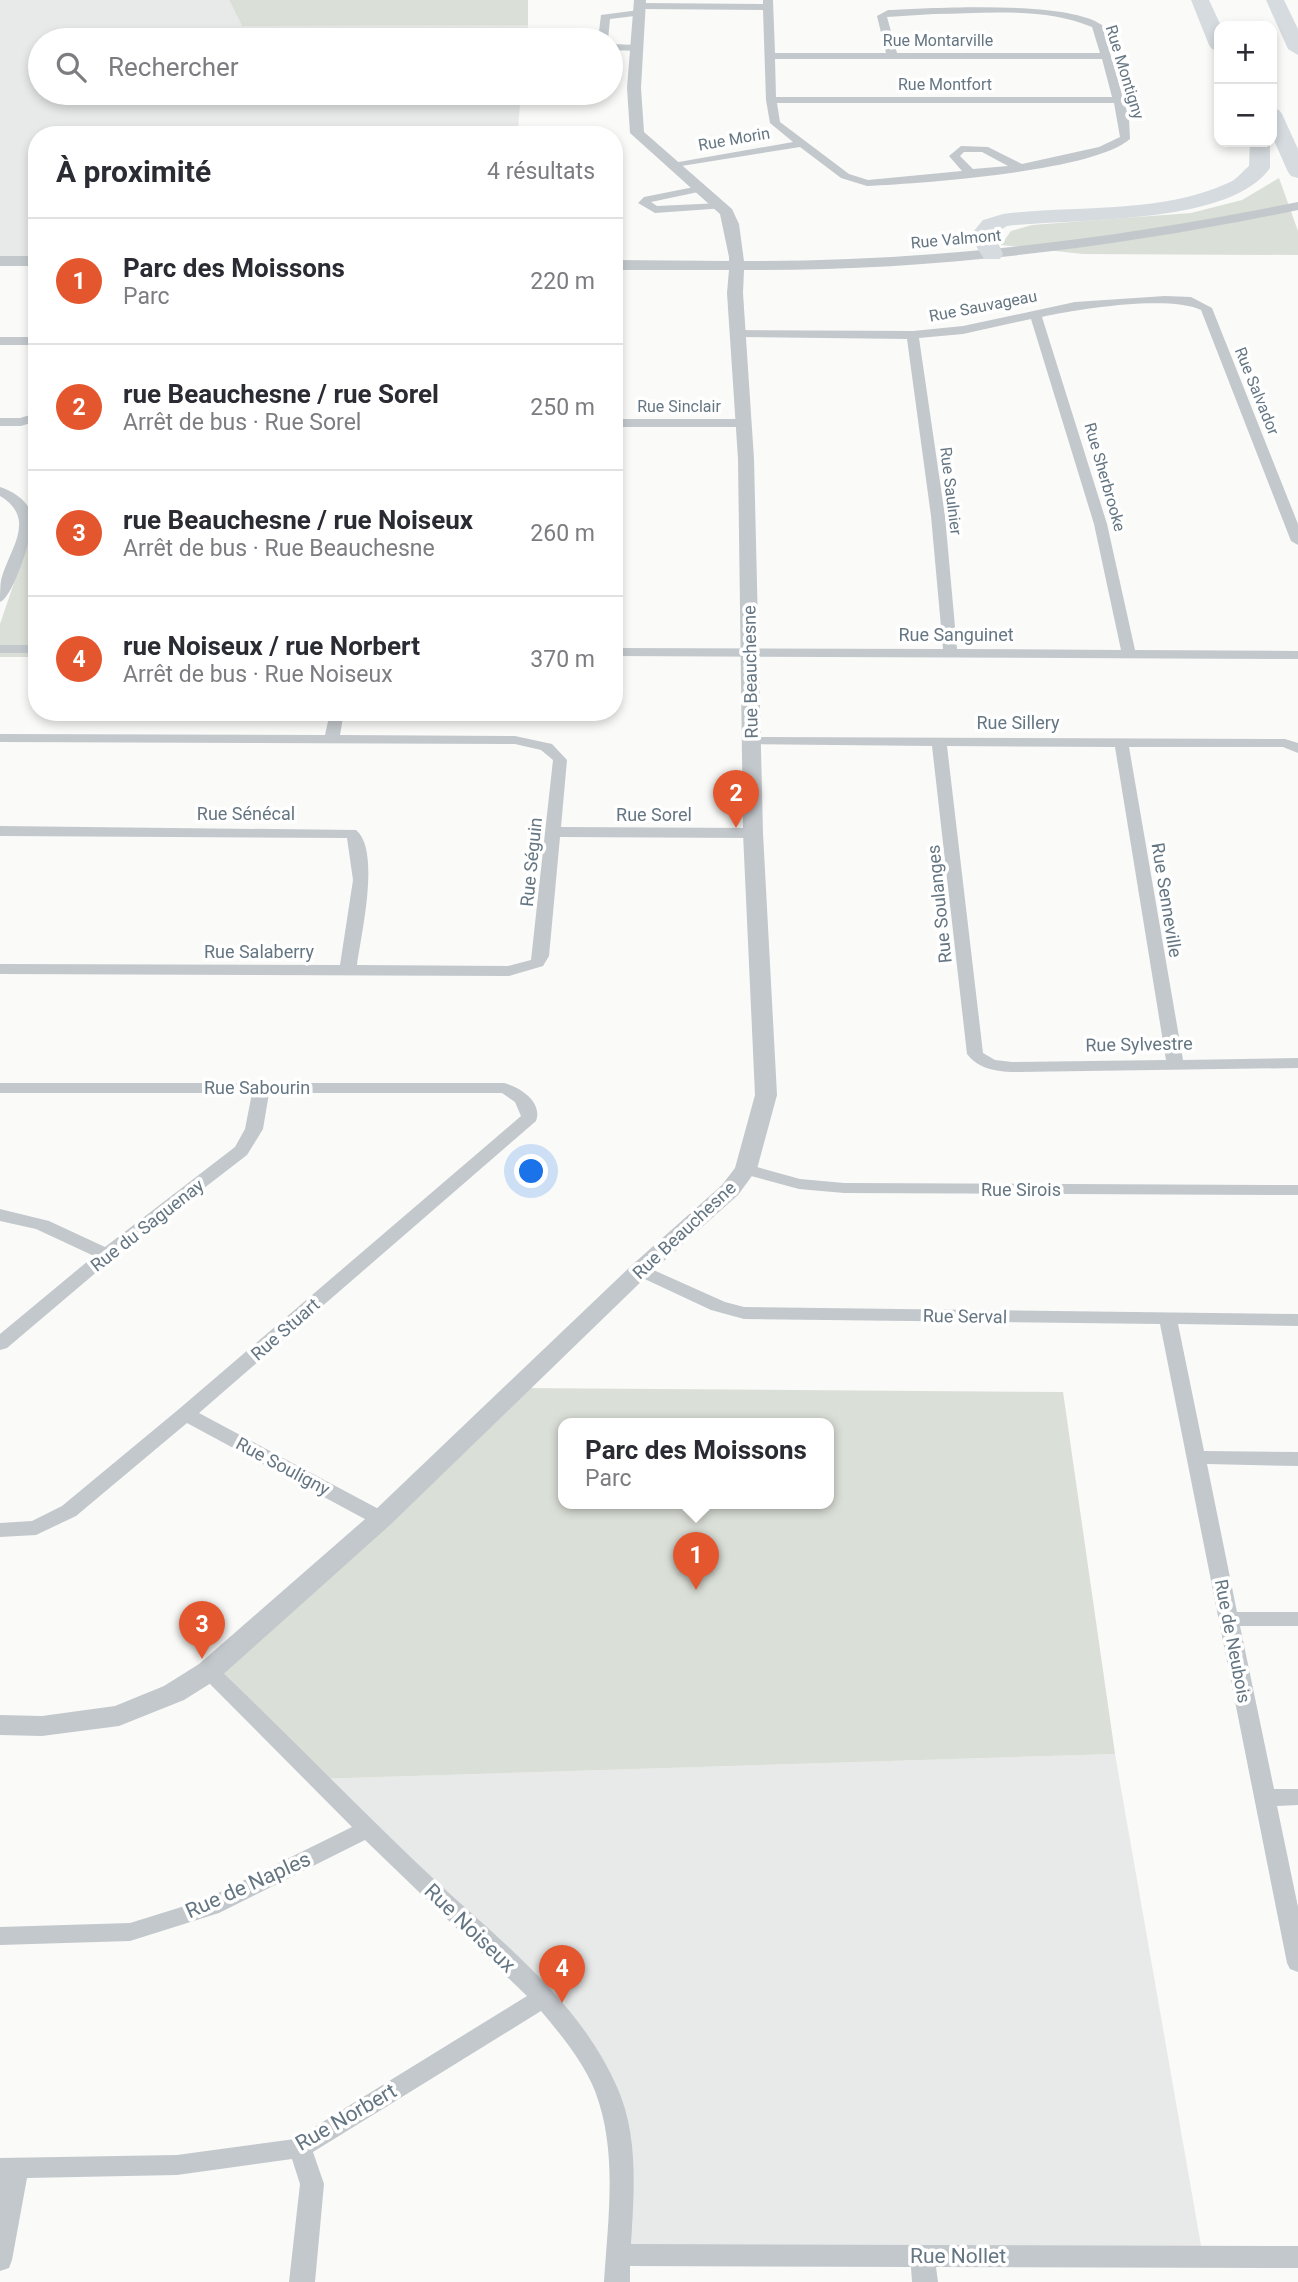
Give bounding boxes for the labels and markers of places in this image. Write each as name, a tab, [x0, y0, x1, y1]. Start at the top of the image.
pin: 2	[713, 770, 759, 828]
pin: 1	[673, 1532, 719, 1590]
pin: 3	[179, 1601, 225, 1659]
pin: 4	[539, 1945, 585, 2003]

